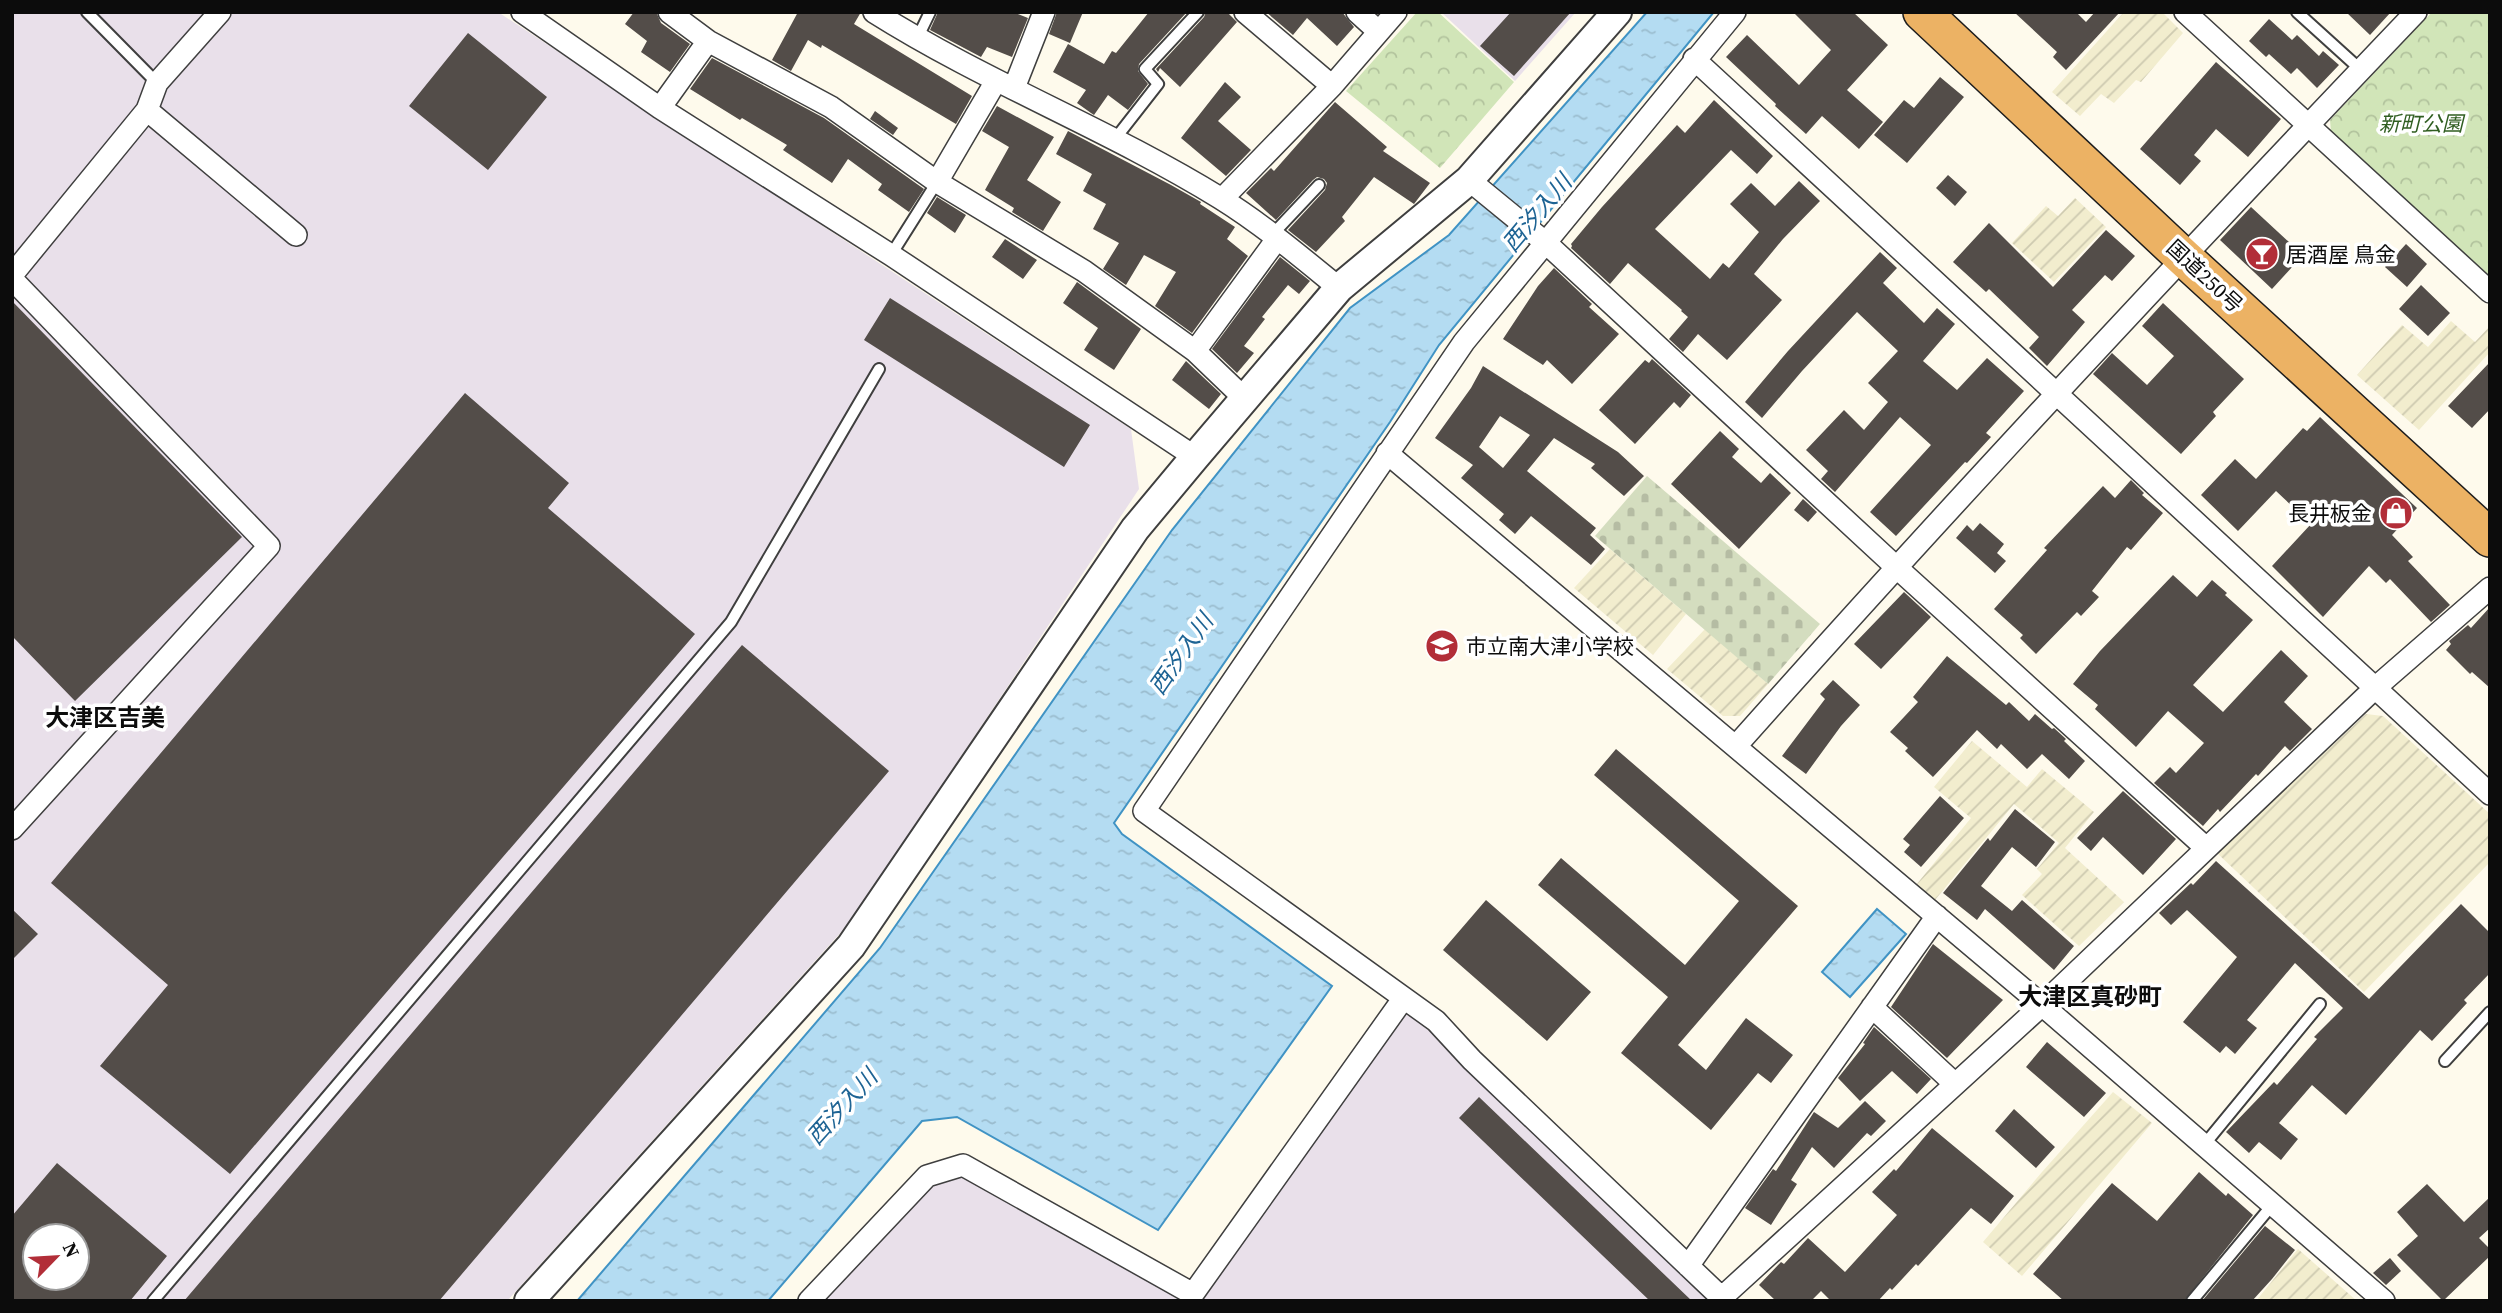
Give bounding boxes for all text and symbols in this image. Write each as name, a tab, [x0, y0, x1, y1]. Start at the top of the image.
park label: 新町公園	[2379, 109, 2466, 138]
water label: 西汐入川	[1495, 165, 1581, 259]
street label: 国道250号	[2161, 233, 2249, 319]
bar icon: 居酒屋 鳥金	[2243, 235, 2281, 273]
place label: 居酒屋 鳥金	[2286, 240, 2396, 269]
shop icon: 長井板金	[2377, 494, 2415, 532]
place label: 長井板金	[2288, 499, 2372, 528]
water label: 西汐入川	[1142, 605, 1222, 701]
school or university icon: 市立南大津小学校	[1423, 627, 1461, 665]
place label: 市立南大津小学校	[1466, 632, 1634, 661]
district label: 大津区吉美	[45, 701, 165, 734]
district label: 大津区真砂町	[2018, 980, 2162, 1013]
water label: 西汐入川	[799, 1060, 887, 1152]
north arrow	[21, 1222, 91, 1292]
text: N	[57, 1238, 86, 1262]

